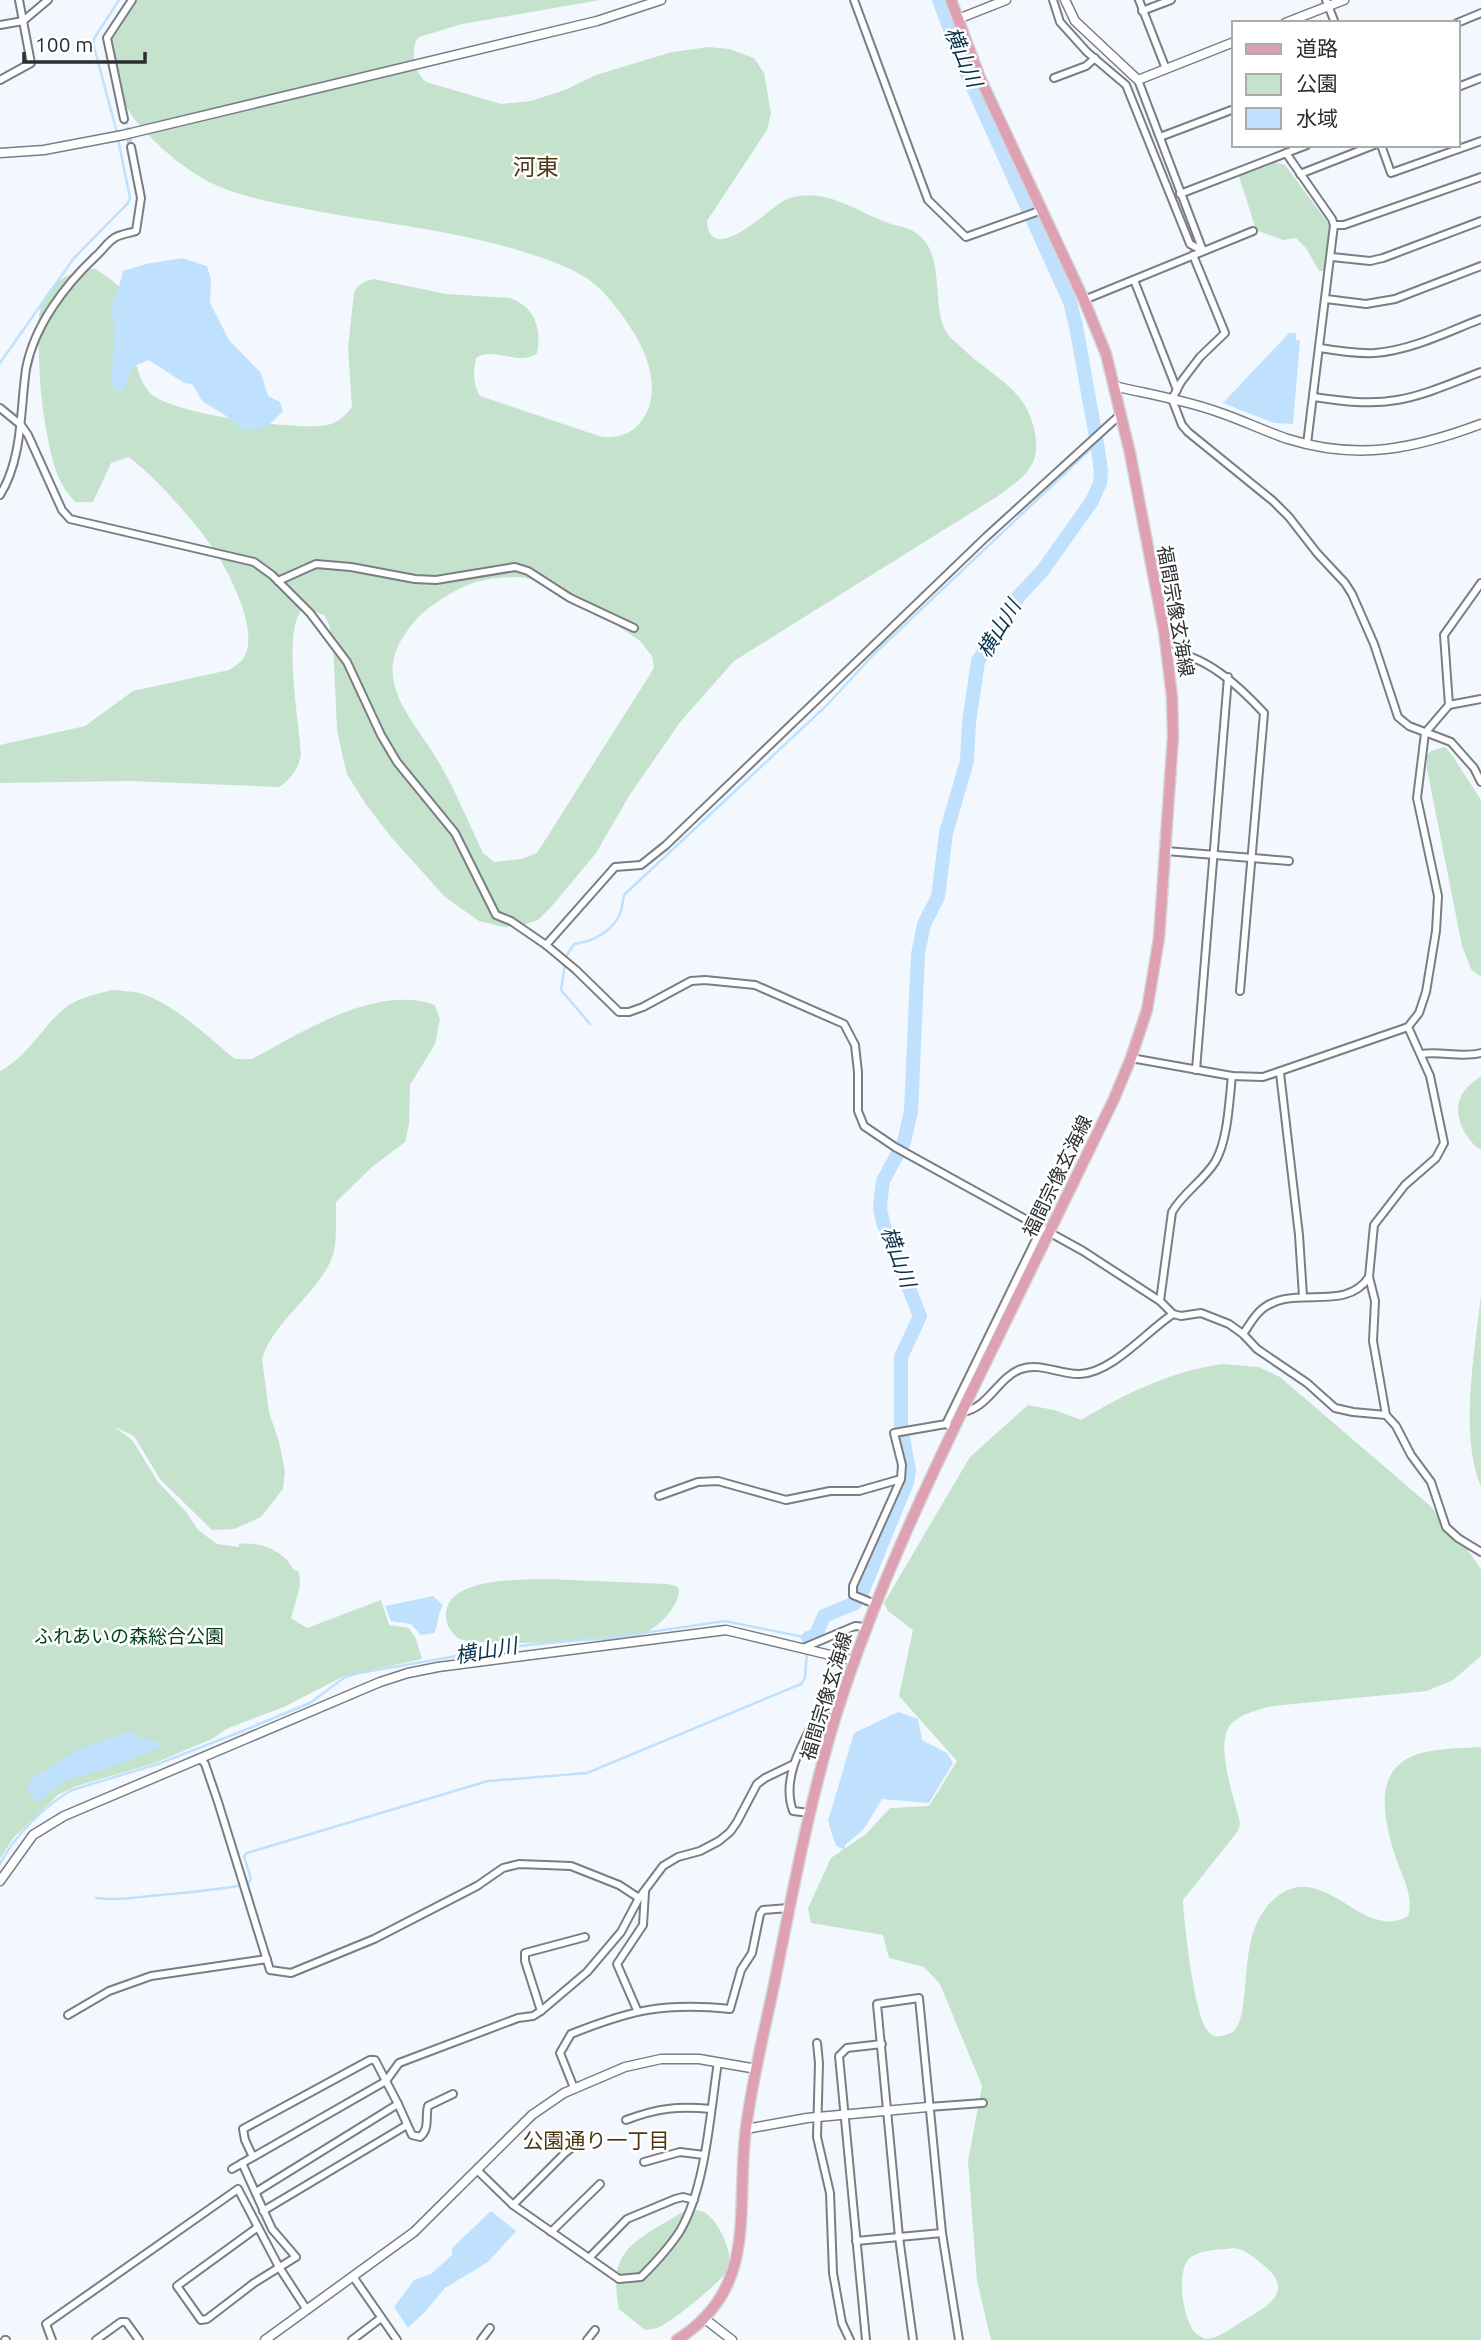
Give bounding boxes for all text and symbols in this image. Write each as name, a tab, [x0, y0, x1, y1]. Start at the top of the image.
scale bar	[24, 21, 145, 65]
legend	[1232, 21, 1460, 147]
water label: 横山川	[941, 23, 988, 92]
text: 100 m	[35, 32, 93, 56]
text: 道路	[1296, 36, 1338, 60]
text: 公園	[1296, 71, 1338, 95]
text: 水域	[1296, 106, 1338, 130]
district label: 河東	[513, 154, 559, 179]
street label: 福間宗像玄海線	[1154, 544, 1198, 678]
water label: 横山川	[972, 594, 1026, 662]
street label: 福間宗像玄海線	[1018, 1111, 1096, 1241]
water label: 横山川	[877, 1223, 922, 1292]
park label: ふれあいの森総合公園	[34, 1625, 224, 1647]
street label: 福間宗像玄海線	[796, 1629, 856, 1763]
water label: 横山川	[453, 1632, 521, 1667]
district label: 公園通り一丁目	[523, 2128, 670, 2152]

